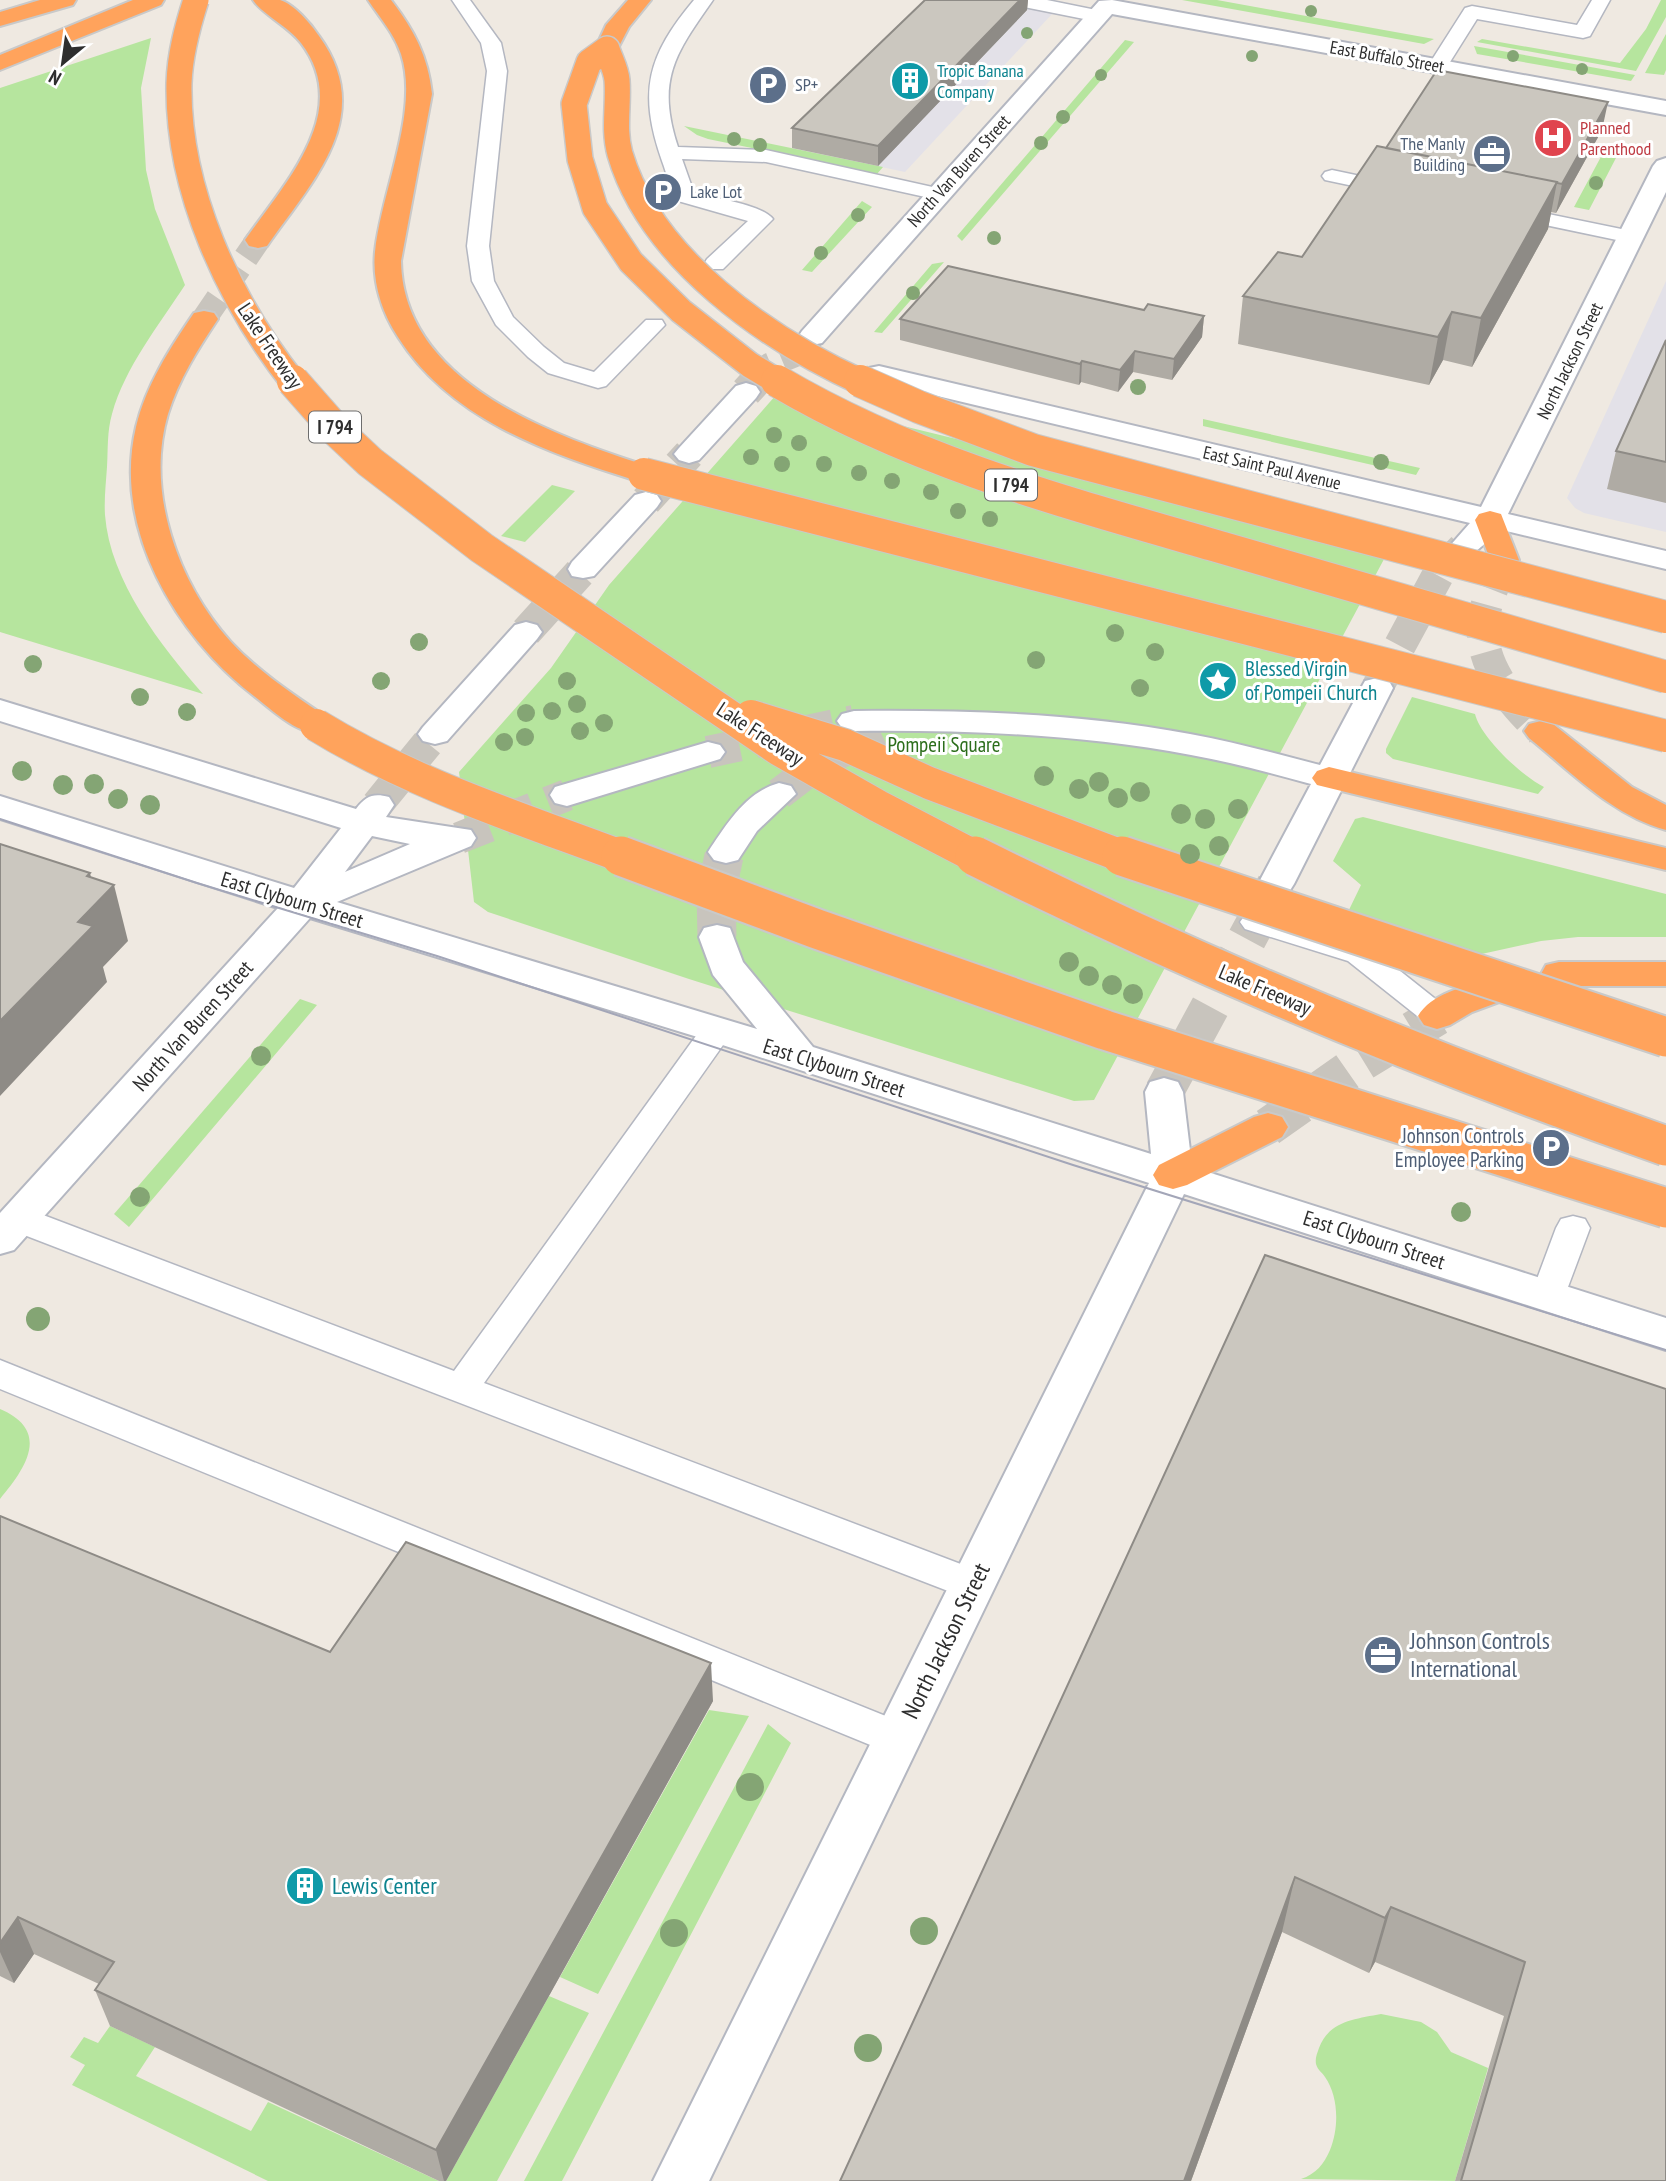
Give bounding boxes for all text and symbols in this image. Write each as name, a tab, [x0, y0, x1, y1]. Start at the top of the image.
north arrow	[28, 28, 98, 98]
street label: East Buffalo Street	[1328, 35, 1446, 78]
place label: Tropic Banana Company	[937, 59, 1024, 103]
building icon: Tropic Banana Company	[889, 60, 931, 102]
parking icon: SP+	[747, 64, 789, 106]
text: N	[44, 65, 65, 91]
place label: SP+	[795, 73, 818, 96]
street label: North Van Buren Street	[902, 110, 1015, 232]
place label: Planned Parenthood	[1580, 116, 1651, 160]
hospital icon: Planned Parenthood	[1532, 117, 1574, 159]
place label: The Manly Building	[1400, 132, 1465, 176]
office icon: The Manly Building	[1471, 133, 1513, 175]
parking icon: Lake Lot	[642, 171, 684, 213]
place label: Lake Lot	[690, 180, 742, 203]
street label: Lake Freeway	[232, 298, 309, 394]
street label: North Jackson Street	[1531, 298, 1608, 423]
road number: I 794	[309, 412, 361, 442]
street label: East Saint Paul Avenue	[1201, 440, 1343, 495]
road number: I 794	[985, 470, 1037, 500]
place label: Blessed Virgin of Pompeii Church	[1245, 655, 1377, 706]
place icon: Blessed Virgin of Pompeii Church	[1197, 660, 1239, 702]
street label: Lake Freeway	[712, 696, 809, 772]
park label: Pompeii Square	[888, 731, 1000, 758]
street label: East Clybourn Street	[218, 865, 367, 934]
street label: North Van Buren Street	[127, 954, 259, 1097]
street label: Lake Freeway	[1215, 958, 1316, 1021]
street label: East Clybourn Street	[760, 1032, 909, 1103]
place label: Johnson Controls Employee Parking	[1395, 1122, 1524, 1173]
parking icon: Johnson Controls Employee Parking	[1530, 1127, 1572, 1169]
street label: East Clybourn Street	[1300, 1204, 1449, 1275]
street label: North Jackson Street	[894, 1557, 997, 1724]
place label: Johnson Controls International	[1409, 1625, 1550, 1684]
office icon: Johnson Controls International	[1362, 1634, 1404, 1676]
building icon: Lewis Center	[284, 1865, 326, 1907]
place label: Lewis Center	[332, 1870, 437, 1901]

